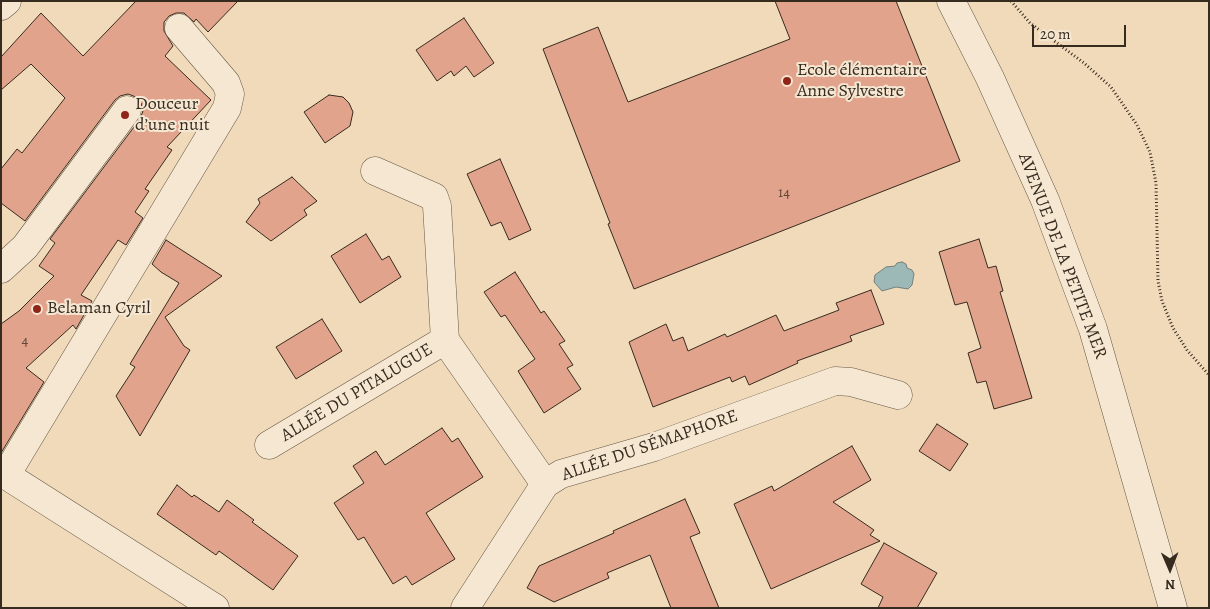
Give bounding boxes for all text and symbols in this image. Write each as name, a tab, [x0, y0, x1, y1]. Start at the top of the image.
scale bar	[1035, 15, 1129, 47]
text: 20 m	[1040, 24, 1071, 44]
place label: Ecole élémentaire Anne Sylvestre	[797, 60, 927, 102]
marker: Ecole élémentaire Anne Sylvestre	[781, 75, 793, 87]
place label: Douceur d’une nuit	[135, 94, 210, 136]
marker: Douceur d’une nuit	[119, 109, 131, 121]
street label: AVENUE DE LA PETITE MER	[1013, 150, 1111, 362]
house number: 14	[778, 184, 790, 202]
place label: Belaman Cyril	[47, 298, 151, 320]
marker: Belaman Cyril	[31, 303, 43, 315]
house number: 4	[22, 332, 28, 350]
street label: ALLÉE DU PITALUGUE	[277, 339, 437, 447]
street label: ALLÉE DU SÉMAPHORE	[559, 406, 741, 486]
north arrow	[1145, 544, 1195, 594]
text: N	[1165, 575, 1176, 594]

